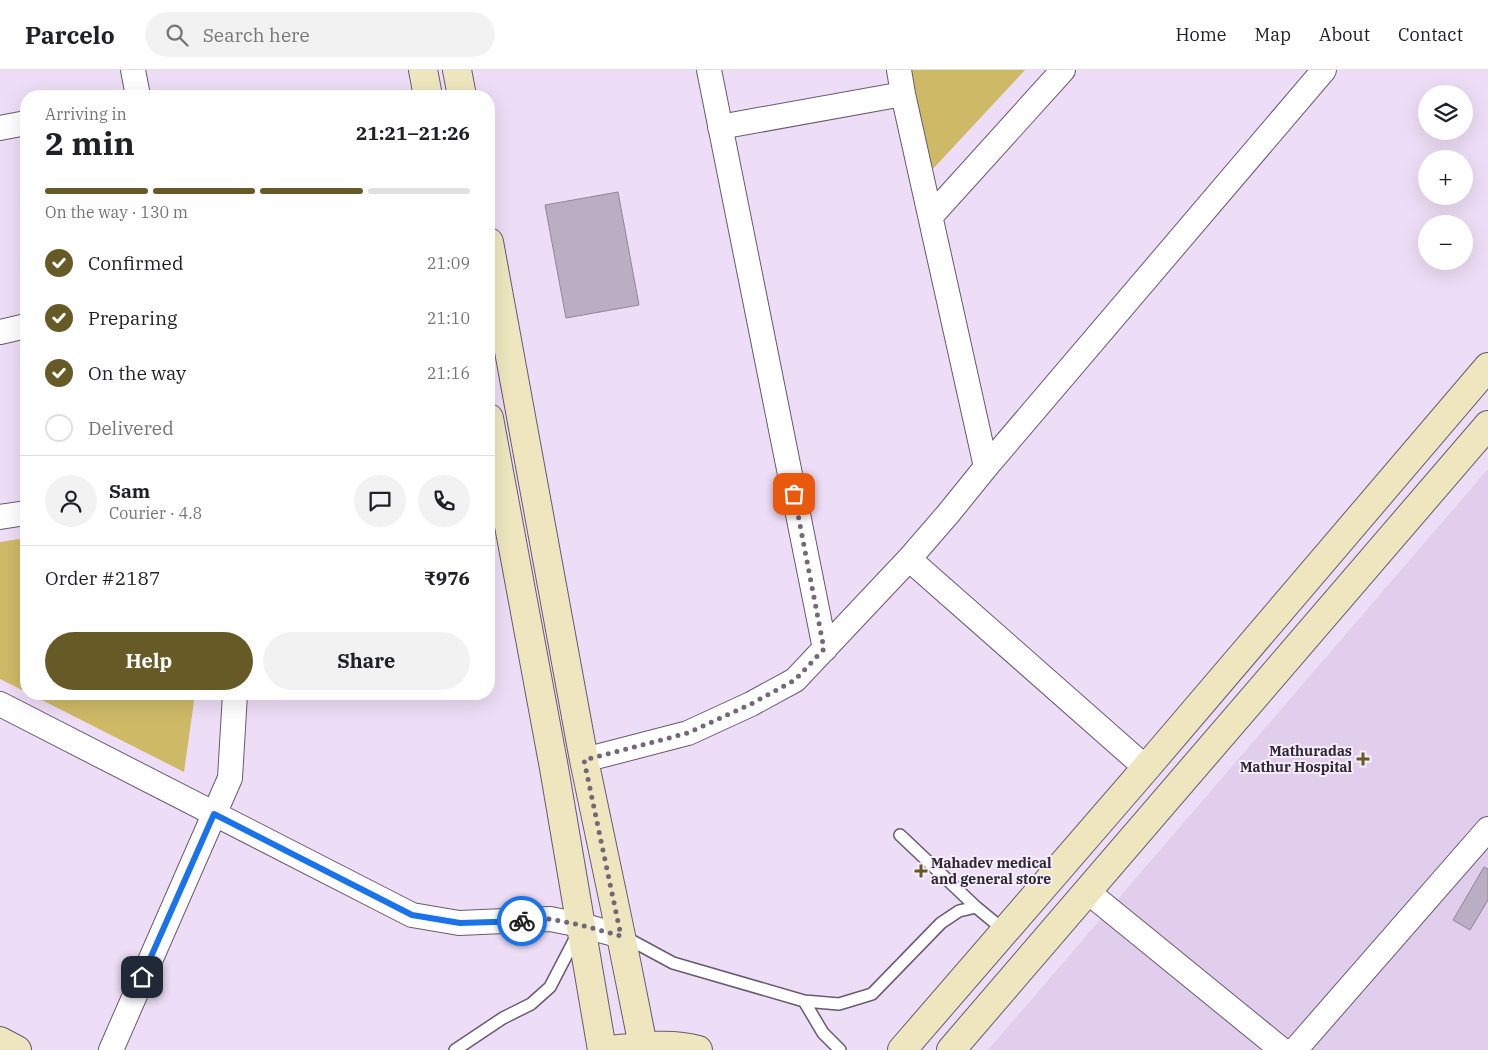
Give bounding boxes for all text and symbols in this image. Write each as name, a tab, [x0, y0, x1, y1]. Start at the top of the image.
search box	[145, 12, 495, 57]
text: Parcelo	[25, 19, 115, 51]
icon: search	[163, 21, 191, 49]
text: Search here	[203, 23, 310, 47]
text: Home	[1175, 23, 1227, 46]
text: Map	[1255, 23, 1291, 46]
text: About	[1319, 23, 1370, 46]
text: Contact	[1398, 23, 1463, 46]
map controls	[1418, 85, 1473, 270]
button: layers	[1418, 85, 1473, 140]
text: Arriving in	[45, 104, 127, 124]
text: 21:21–21:26	[356, 121, 470, 145]
text: 2 min	[45, 122, 135, 164]
button: +	[1418, 150, 1473, 205]
text: On the way · 130 m	[45, 202, 188, 222]
button: −	[1418, 215, 1473, 270]
icon: check	[45, 249, 73, 277]
text: Confirmed	[88, 251, 183, 275]
text: 21:09	[427, 253, 470, 273]
icon: check	[45, 304, 73, 332]
text: Preparing	[88, 306, 177, 330]
text: 21:10	[427, 308, 470, 328]
icon: check	[45, 359, 73, 387]
text: On the way	[88, 361, 186, 385]
text: 21:16	[427, 363, 470, 383]
text: Delivered	[88, 416, 174, 440]
pin	[773, 473, 815, 515]
button: person	[45, 475, 97, 527]
button: chat	[354, 475, 406, 527]
button: phone	[418, 475, 470, 527]
text: Sam	[109, 479, 150, 503]
icon: bag	[780, 480, 808, 508]
text: Courier · 4.8	[109, 503, 202, 523]
text: Order #2187	[45, 566, 160, 590]
text: ₹976	[424, 566, 470, 590]
button: Help	[45, 632, 253, 690]
button: Share	[263, 632, 470, 690]
place label: Mathuradas Mathur Hospital	[1240, 742, 1352, 776]
marker: Mathuradas Mathur Hospital	[1356, 752, 1370, 766]
place label: Mahadev medical and general store	[931, 854, 1052, 888]
marker: Mahadev medical and general store	[915, 865, 927, 877]
courier	[497, 896, 547, 946]
icon: bike	[508, 907, 536, 935]
pin	[121, 956, 163, 998]
icon: home	[128, 963, 156, 991]

